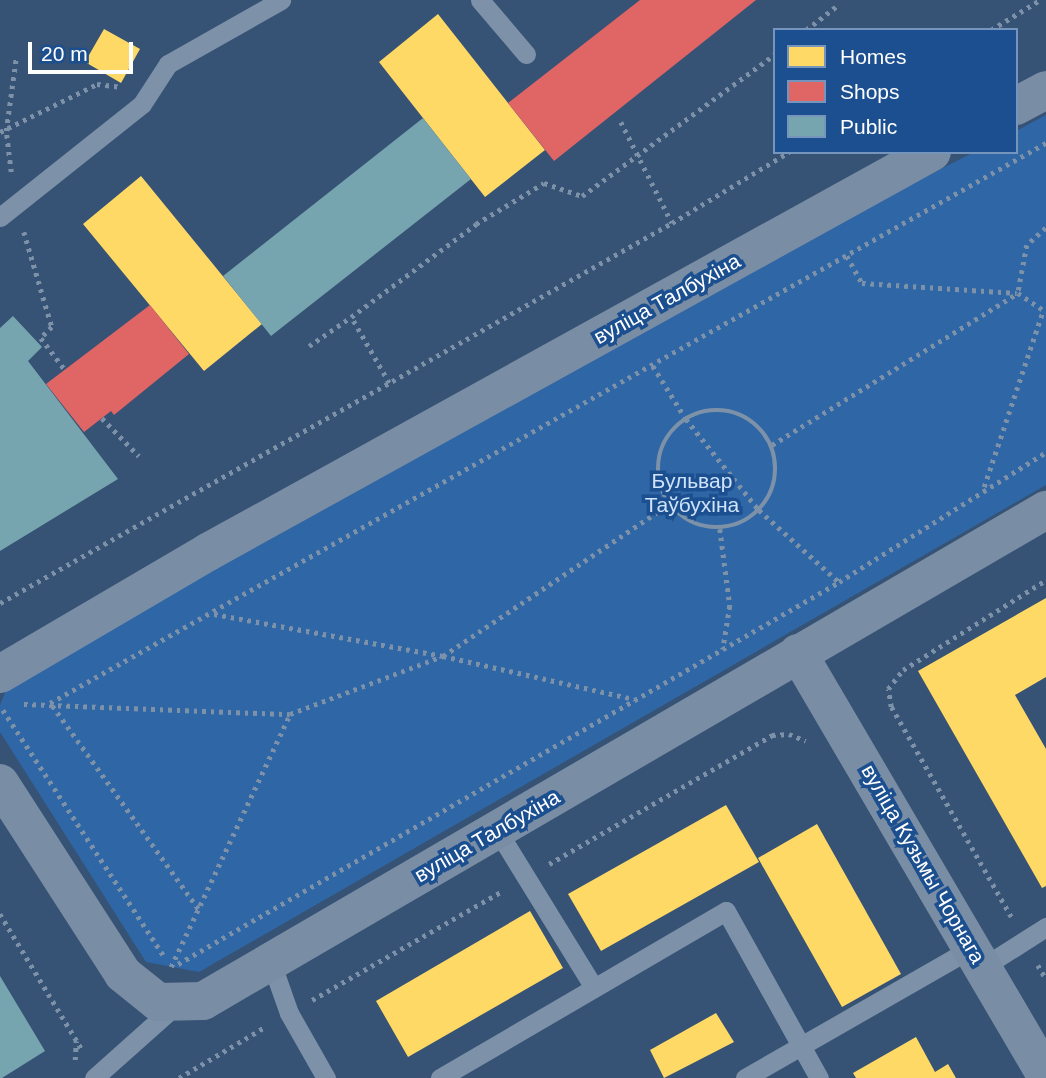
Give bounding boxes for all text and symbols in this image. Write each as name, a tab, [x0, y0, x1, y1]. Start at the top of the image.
scale bar	[32, 28, 136, 72]
legend	[773, 28, 1018, 154]
text: 20 m	[41, 42, 88, 65]
text: Homes	[840, 45, 907, 68]
text: Shops	[840, 80, 900, 103]
text: Public	[840, 115, 897, 138]
street label: вуліца Талбухіна	[589, 248, 745, 350]
park label: Бульвар Таўбухіна	[645, 468, 739, 518]
street label: вуліца Кузьмы Чорнага	[856, 760, 990, 968]
street label: вуліца Талбухіна	[410, 784, 564, 888]

